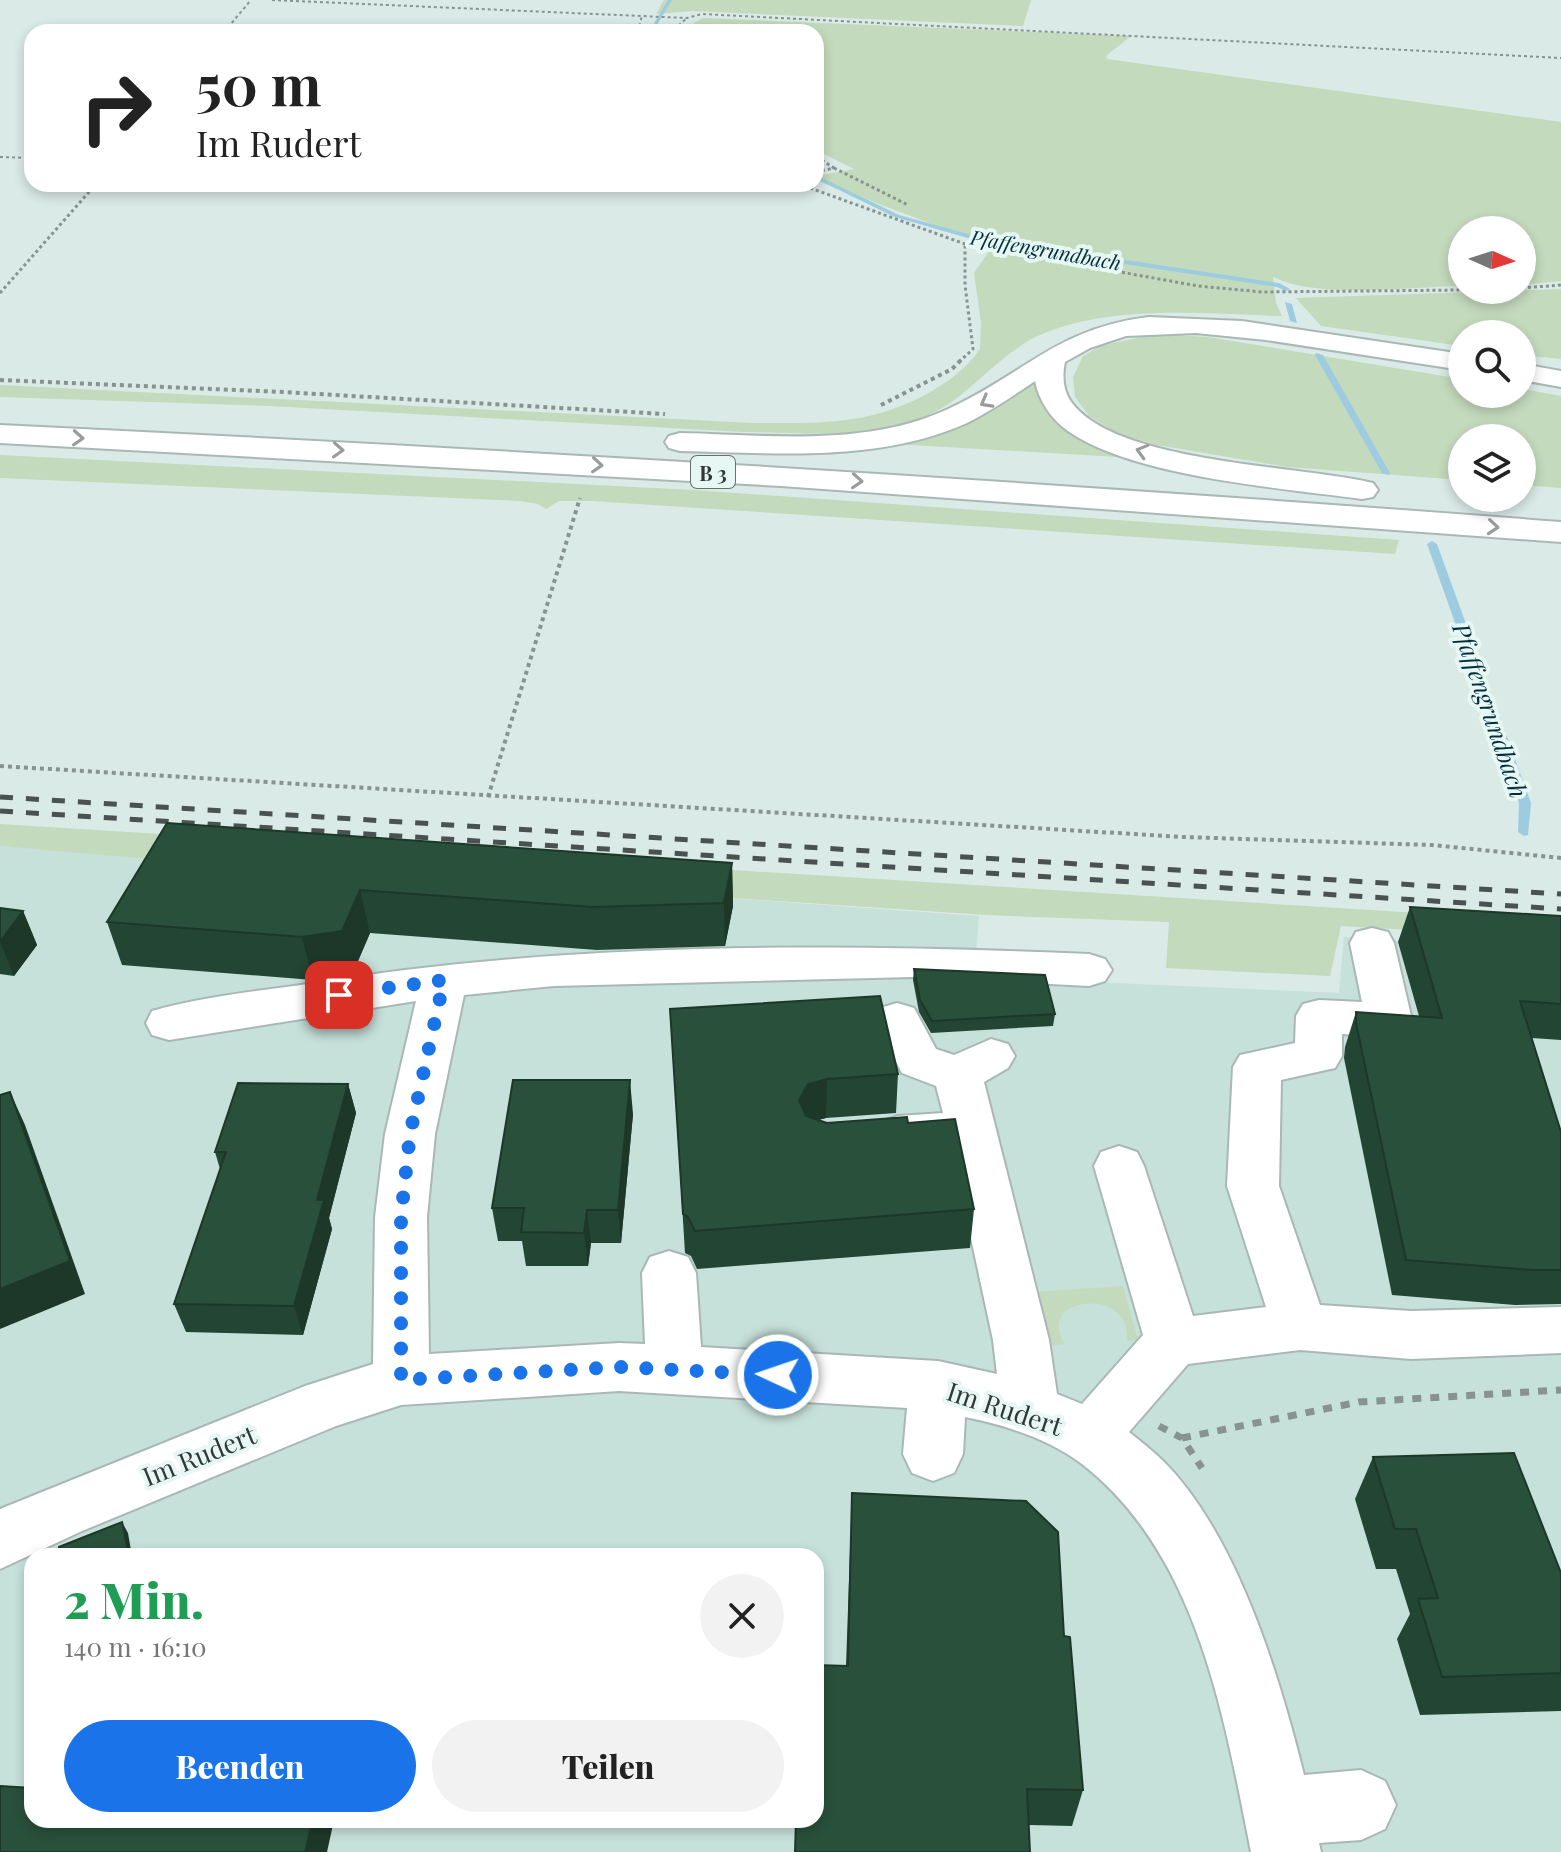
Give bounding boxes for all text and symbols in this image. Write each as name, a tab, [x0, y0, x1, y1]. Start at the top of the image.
text: 50 m	[196, 46, 322, 121]
icon: right	[64, 56, 168, 160]
text: Im Rudert	[196, 118, 361, 166]
north arrow	[1448, 216, 1536, 304]
map controls	[1448, 216, 1536, 512]
water label: Pfaffengrundbach	[968, 222, 1123, 276]
button: search	[1448, 320, 1536, 408]
one-way arrow	[980, 392, 994, 408]
button: layers	[1448, 424, 1536, 512]
one-way arrow	[72, 429, 85, 446]
one-way arrow	[332, 441, 345, 458]
one-way arrow	[1136, 444, 1150, 460]
one-way arrow	[591, 456, 604, 473]
road number: B 3	[691, 456, 735, 488]
one-way arrow	[851, 472, 864, 489]
one-way arrow	[1487, 518, 1500, 535]
water label: Pfaffengrundbach	[1446, 617, 1536, 802]
pin	[305, 961, 373, 1029]
icon: arrive	[317, 973, 361, 1017]
position arrow	[736, 1333, 820, 1417]
street label: Im Rudert	[943, 1373, 1068, 1443]
street label: Im Rudert	[137, 1416, 262, 1494]
text: 2 Min.	[64, 1567, 204, 1631]
button: close	[700, 1574, 784, 1658]
text: 140 m · 16:10	[64, 1629, 207, 1664]
button: Beenden	[64, 1720, 416, 1812]
button: Teilen	[432, 1720, 784, 1812]

